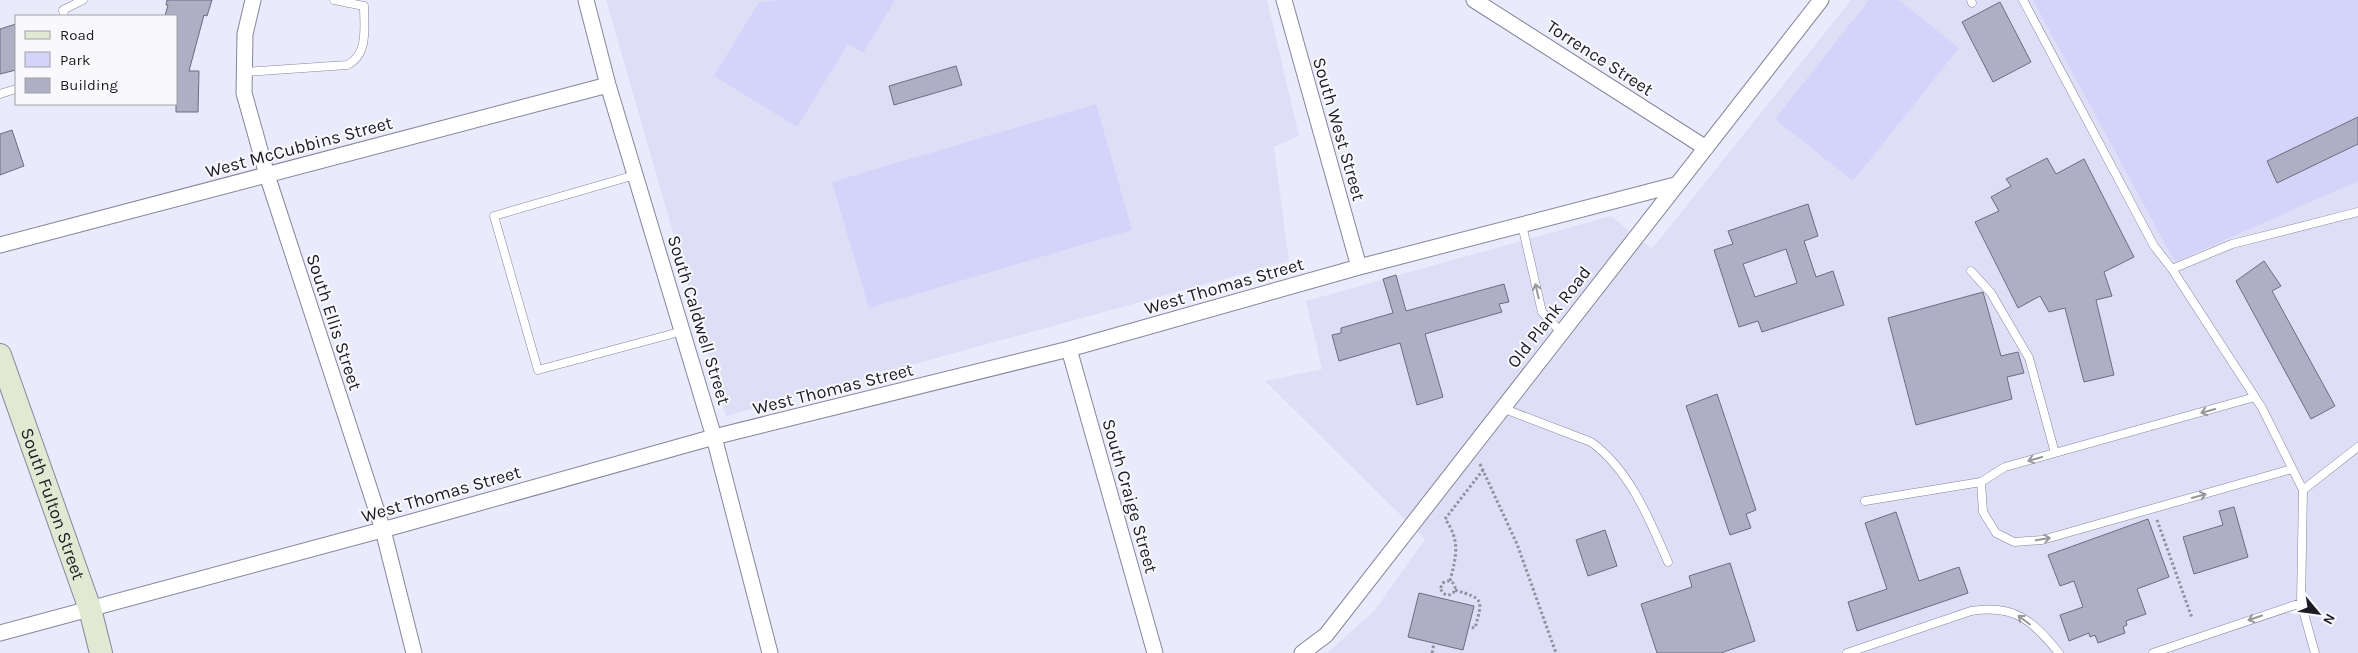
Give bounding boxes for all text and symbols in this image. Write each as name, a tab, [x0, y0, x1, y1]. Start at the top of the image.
legend	[15, 15, 178, 105]
street label: Torrence Street	[1543, 15, 1658, 101]
text: Road	[60, 26, 95, 44]
text: Park	[60, 51, 90, 69]
street label: South West Street	[1308, 55, 1370, 203]
text: Building	[60, 76, 118, 94]
street label: West McCubbins Street	[203, 111, 395, 183]
street label: South Caldwell Street	[663, 233, 735, 408]
street label: South Ellis Street	[302, 251, 367, 393]
street label: West Thomas Street	[1142, 253, 1306, 319]
street label: Old Plank Road	[1502, 262, 1596, 372]
one-way arrow	[1532, 284, 1541, 300]
street label: West Thomas Street	[750, 358, 916, 420]
one-way arrow	[2200, 406, 2216, 416]
street label: South Craige Street	[1097, 416, 1163, 576]
street label: South Fulton Street	[16, 425, 90, 583]
one-way arrow	[2027, 454, 2043, 464]
street label: West Thomas Street	[359, 461, 523, 527]
one-way arrow	[2190, 490, 2206, 500]
one-way arrow	[2034, 534, 2050, 544]
north arrow	[2293, 588, 2343, 638]
text: N	[2319, 611, 2339, 628]
one-way arrow	[2018, 614, 2031, 625]
one-way arrow	[2248, 614, 2264, 623]

